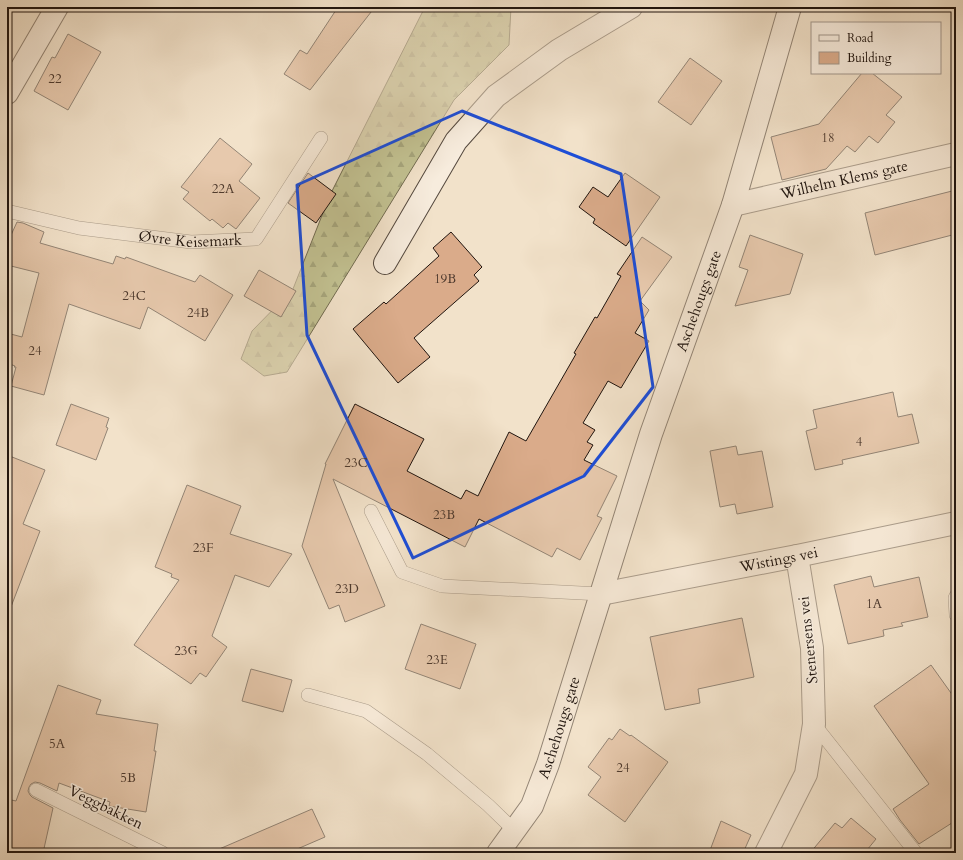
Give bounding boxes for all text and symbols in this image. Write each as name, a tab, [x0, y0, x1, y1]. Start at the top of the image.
legend	[811, 22, 941, 74]
text: Road	[847, 30, 874, 46]
text: Building	[847, 50, 892, 66]
house number: 22	[48, 70, 62, 88]
house number: 18	[821, 129, 835, 147]
street label: Wilhelm Klems gate	[777, 155, 910, 204]
house number: 22A	[212, 180, 235, 198]
street label: Øvre Keisemark	[138, 226, 242, 252]
street label: Aschehougs gate	[671, 247, 726, 354]
house number: 19B	[434, 270, 456, 288]
house number: 24C	[122, 287, 146, 305]
house number: 24B	[187, 304, 209, 322]
house number: 24	[28, 342, 42, 360]
house number: 4	[856, 433, 863, 451]
house number: 23C	[344, 454, 368, 472]
house number: 23B	[433, 506, 455, 524]
house number: 23F	[193, 539, 213, 557]
street label: Wistings vei	[737, 542, 820, 577]
house number: 23D	[335, 580, 359, 598]
street label: Stenersens vei	[793, 595, 823, 685]
house number: 1A	[866, 595, 883, 613]
house number: 23G	[174, 642, 198, 660]
house number: 23E	[426, 651, 448, 669]
street label: Aschehougs gate	[533, 674, 585, 782]
house number: 5A	[49, 735, 66, 753]
house number: 24	[616, 759, 630, 777]
house number: 5B	[120, 769, 136, 787]
street label: Veggbakken	[65, 780, 147, 834]

